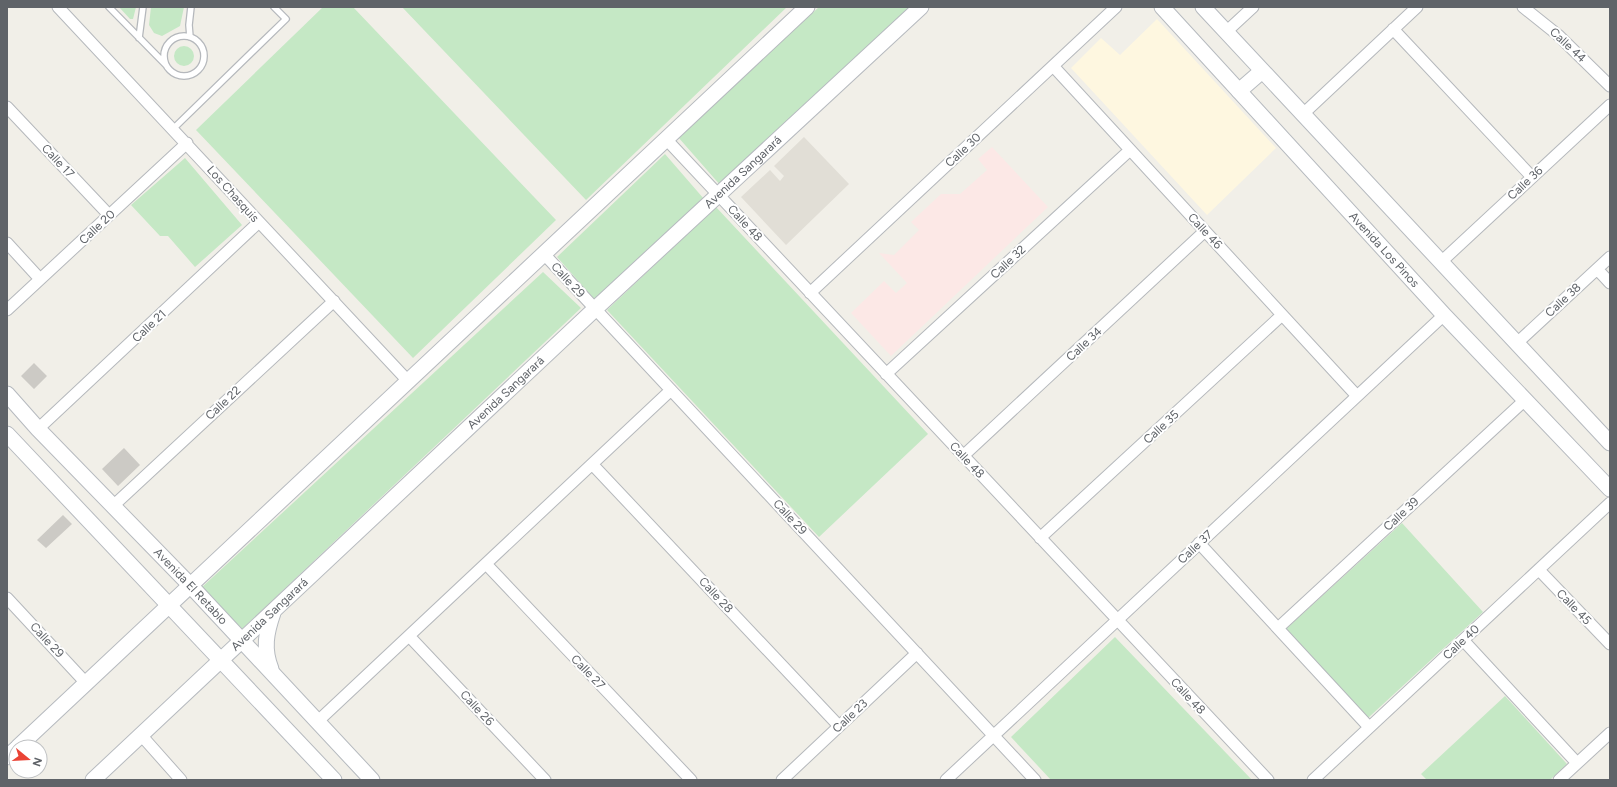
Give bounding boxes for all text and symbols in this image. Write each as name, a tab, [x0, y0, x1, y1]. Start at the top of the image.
street label: Calle 44	[1547, 25, 1589, 66]
street label: Calle 30	[942, 130, 984, 170]
street label: Avenida Sangarará	[701, 133, 784, 211]
street label: Calle 17	[39, 141, 77, 181]
street label: Los Chasquis	[204, 163, 262, 225]
street label: Calle 36	[1505, 163, 1546, 203]
street label: Calle 48	[725, 202, 765, 244]
street label: Calle 20	[76, 207, 118, 247]
street label: Avenida Los Pinos	[1346, 209, 1422, 290]
street label: Calle 46	[1185, 210, 1225, 252]
street label: Calle 32	[988, 242, 1028, 282]
street label: Calle 29	[548, 259, 588, 301]
street label: Calle 38	[1542, 280, 1584, 320]
street label: Calle 21	[129, 307, 169, 345]
street label: Calle 34	[1063, 324, 1105, 364]
street label: Avenida Sangarará	[464, 353, 547, 432]
street label: Calle 22	[203, 383, 243, 423]
street label: Calle 35	[1141, 407, 1182, 447]
street label: Calle 48	[947, 439, 987, 481]
street label: Calle 39	[1381, 494, 1422, 534]
street label: Calle 29	[770, 496, 810, 538]
street label: Calle 37	[1175, 527, 1216, 567]
street label: Avenida El Retablo	[151, 545, 230, 628]
street label: Calle 28	[696, 574, 736, 616]
street label: Avenida Sangarará	[228, 575, 311, 654]
street label: Calle 45	[1554, 586, 1594, 628]
street label: Calle 29	[27, 619, 67, 661]
street label: Calle 40	[1440, 621, 1482, 662]
street label: Calle 27	[568, 652, 608, 693]
street label: Calle 48	[1168, 675, 1208, 717]
street label: Calle 26	[457, 687, 497, 729]
street label: Calle 23	[830, 696, 870, 736]
north arrow	[8, 739, 48, 779]
text: N	[30, 756, 45, 768]

